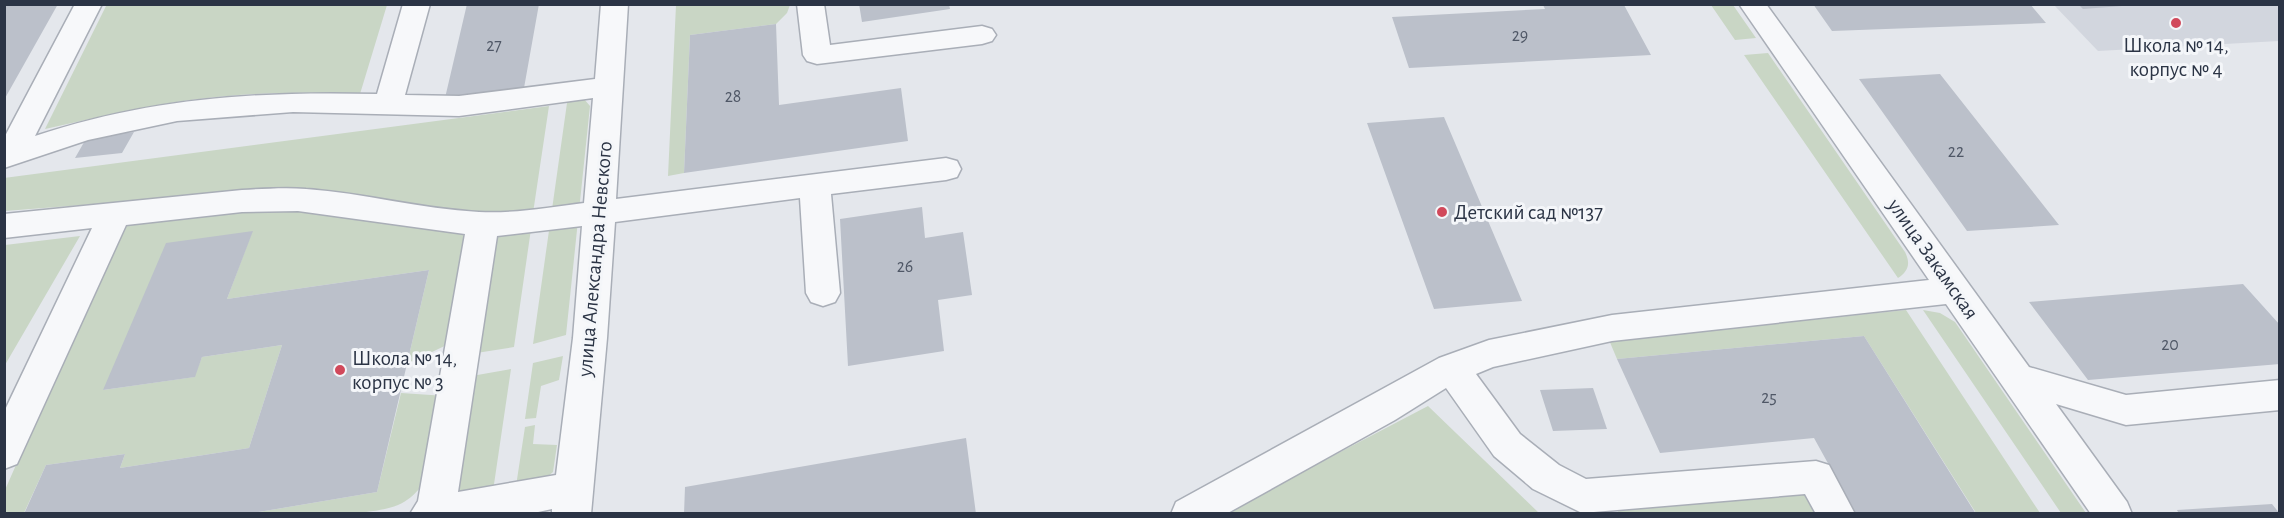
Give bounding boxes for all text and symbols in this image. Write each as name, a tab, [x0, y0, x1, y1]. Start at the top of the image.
marker: Школа № 14, корпус № 4	[2169, 16, 2183, 30]
house number: 29	[1512, 27, 1528, 45]
place label: Школа № 14, корпус № 4	[2123, 35, 2229, 80]
house number: 27	[486, 37, 502, 55]
house number: 28	[725, 88, 741, 106]
street label: улица Александра Невского	[574, 140, 616, 379]
house number: 22	[1948, 143, 1964, 161]
street label: улица Закамская	[1883, 194, 1982, 323]
place label: Детский сад №137	[1454, 202, 1603, 223]
marker: Детский сад №137	[1435, 205, 1449, 219]
house number: 26	[897, 258, 913, 276]
house number: 20	[2161, 336, 2179, 354]
place label: Школа № 14, корпус № 3	[352, 348, 457, 393]
marker: Школа № 14, корпус № 3	[333, 363, 347, 377]
house number: 25	[1761, 389, 1777, 407]

